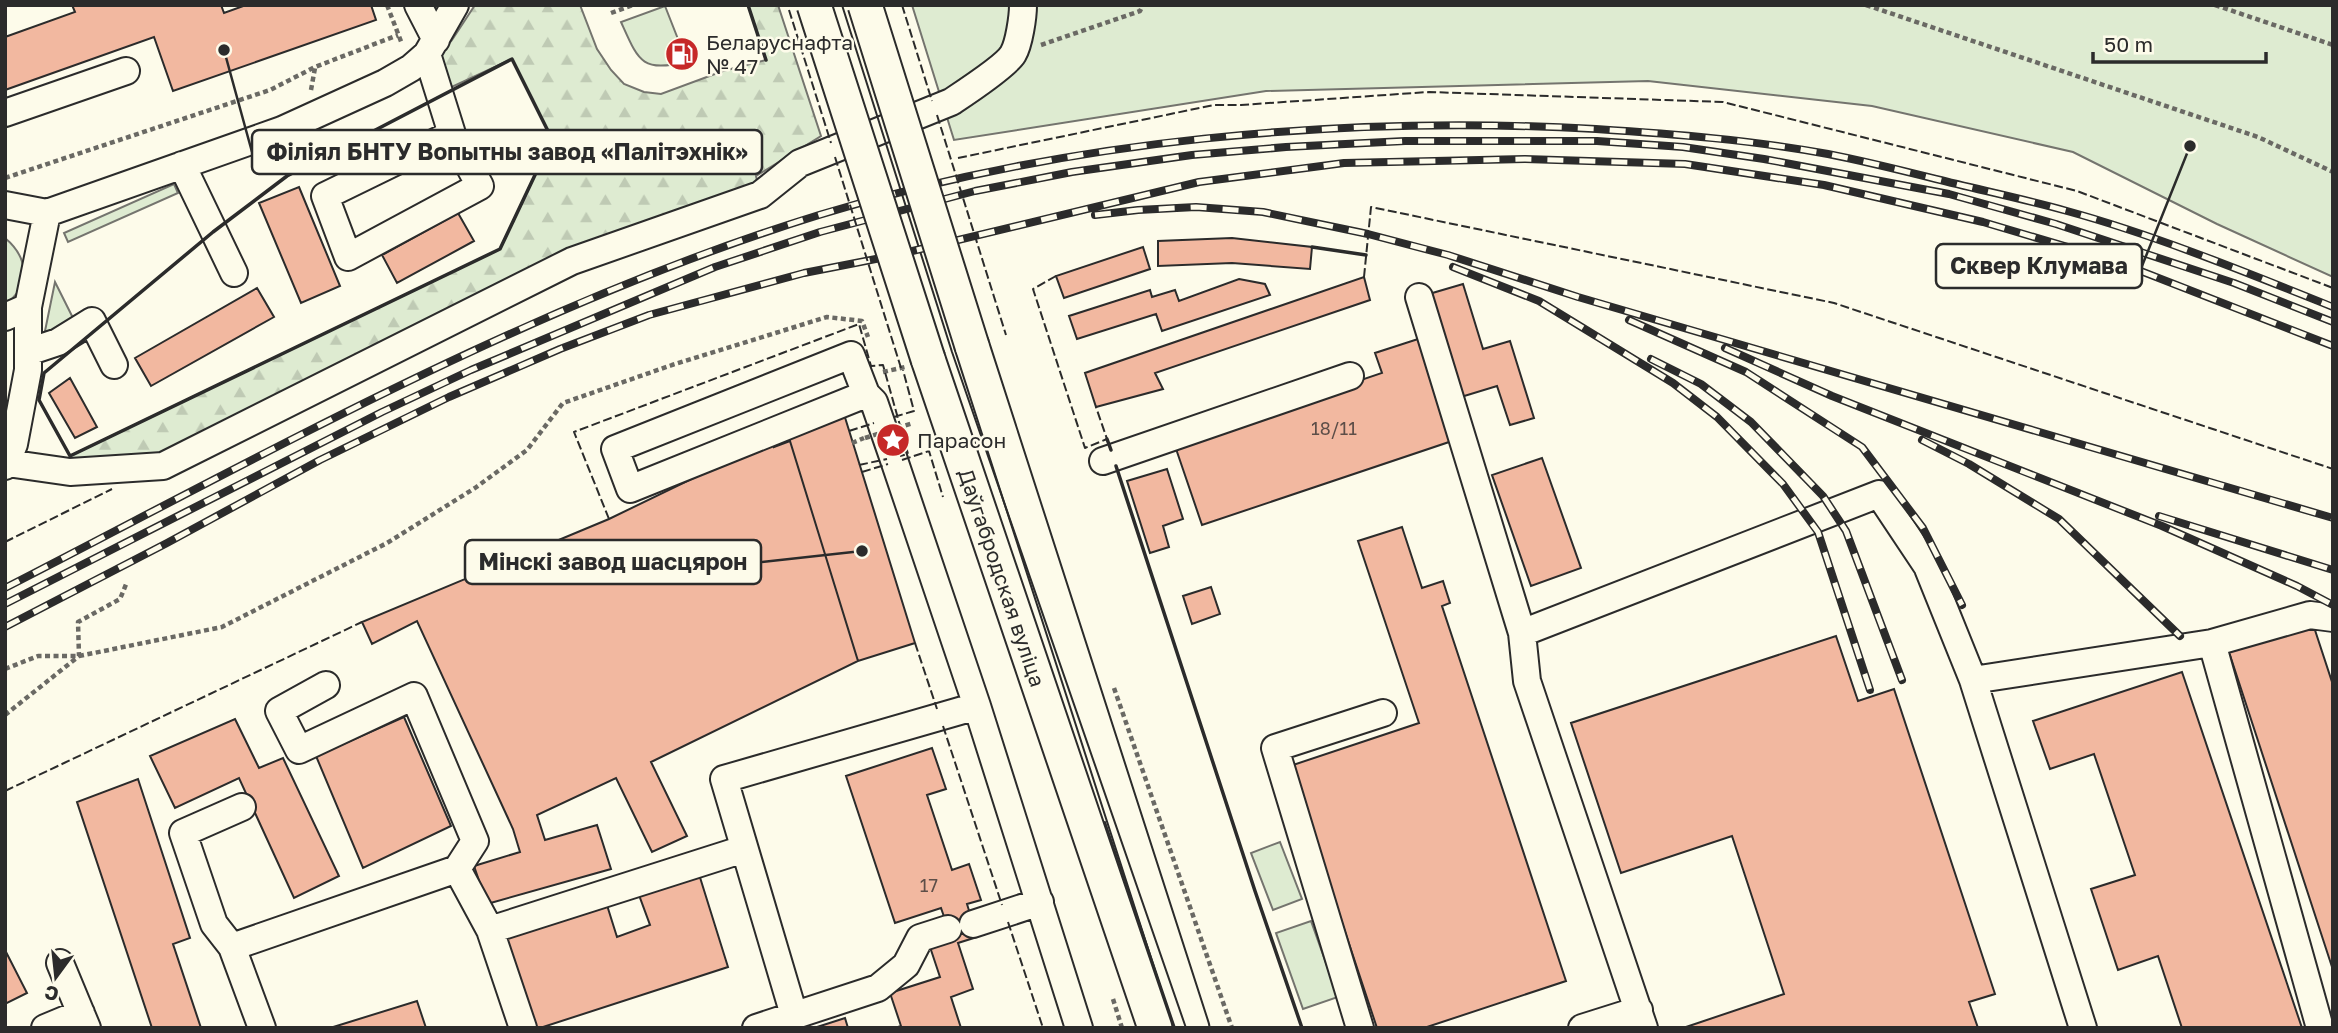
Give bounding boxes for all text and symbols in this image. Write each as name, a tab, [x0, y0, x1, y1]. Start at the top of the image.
scale bar	[2093, 21, 2266, 65]
place label: Беларуснафта № 47	[706, 29, 853, 79]
text: 50 m	[2104, 31, 2153, 57]
fuel station icon: Беларуснафта № 47	[663, 35, 701, 73]
callout: Філіял БНТУ Вопытны завод «Палітэхнік»	[252, 130, 762, 174]
text: Філіял БНТУ Вопытны завод «Палітэхнік»	[266, 137, 748, 165]
callout: Сквер Клумава	[1936, 244, 2142, 288]
text: Сквер Клумава	[1950, 251, 2128, 279]
house number: 18/11	[1311, 417, 1357, 439]
place icon: Парасон	[874, 421, 912, 459]
place label: Парасон	[917, 427, 1006, 453]
street label: Даўгабродская вуліца	[953, 465, 1051, 690]
callout: Мінскі завод шасцярон	[465, 540, 761, 584]
text: Мінскі завод шасцярон	[479, 547, 747, 575]
house number: 17	[920, 874, 938, 896]
north arrow	[21, 942, 91, 1012]
text: С	[42, 981, 61, 1007]

